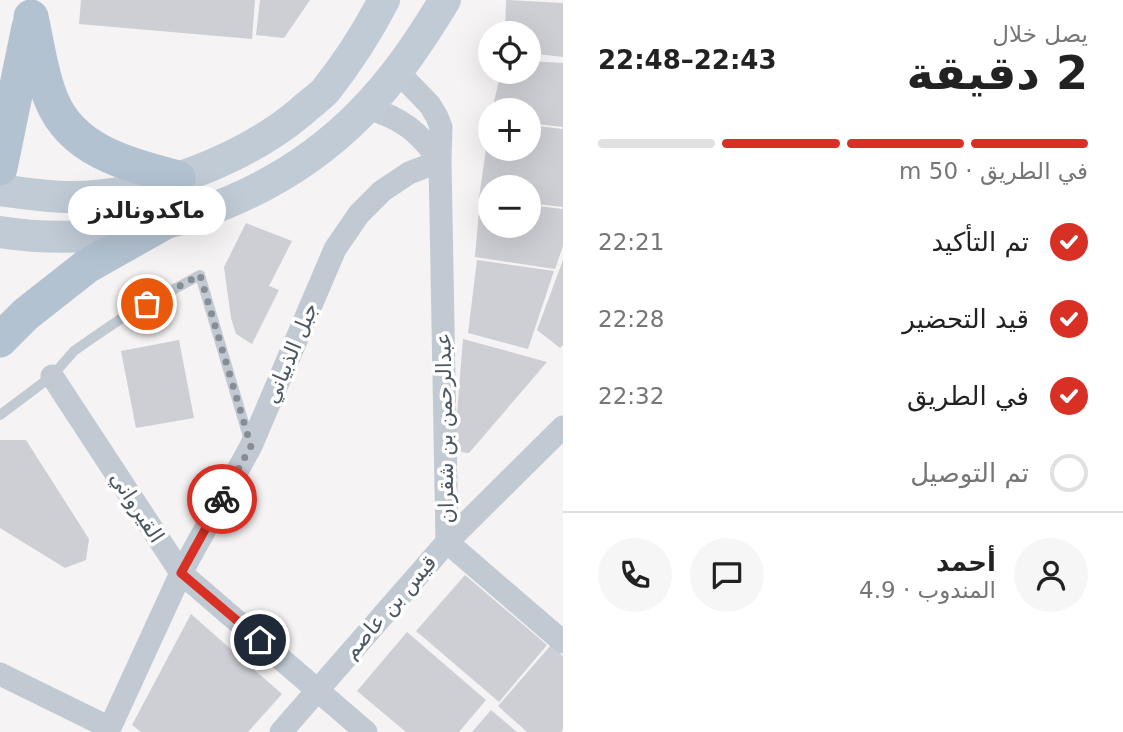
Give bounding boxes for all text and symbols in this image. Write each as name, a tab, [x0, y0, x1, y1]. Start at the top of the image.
map controls	[478, 21, 541, 238]
button: locate	[478, 21, 541, 84]
text: يصل خلال	[992, 21, 1088, 47]
text: 22:43–22:48	[598, 45, 777, 75]
text: 2 دقيقة	[906, 46, 1088, 100]
button: +	[478, 98, 541, 161]
text: في الطريق · 50 m	[899, 158, 1088, 184]
button: −	[478, 175, 541, 238]
callout: ماكدونالدز	[68, 185, 226, 234]
text: ماكدونالدز	[89, 197, 205, 223]
icon: check	[1050, 223, 1088, 261]
text: تم التأكيد	[931, 227, 1029, 257]
text: 22:21	[598, 229, 664, 255]
pin	[117, 274, 177, 334]
icon: bag	[128, 285, 166, 323]
street label: جبل الذبياني	[259, 299, 323, 407]
icon: check	[1050, 300, 1088, 338]
text: قيد التحضير	[902, 304, 1029, 334]
text: 22:28	[598, 306, 664, 332]
street label: عبدالرحمن بن شقران	[431, 332, 459, 524]
icon: check	[1050, 377, 1088, 415]
text: في الطريق	[907, 381, 1029, 411]
text: 22:32	[598, 383, 664, 409]
text: تم التوصيل	[910, 458, 1029, 488]
courier	[187, 464, 257, 534]
street label: القيرواني	[105, 467, 169, 547]
icon: bike	[203, 480, 241, 518]
button: phone	[598, 538, 672, 612]
button: chat	[690, 538, 764, 612]
button: person	[1014, 538, 1088, 612]
text: أحمد	[936, 547, 996, 577]
street label: قيس بن عاصم	[339, 550, 442, 664]
text: المندوب · 4.9	[859, 577, 996, 603]
pin	[230, 610, 290, 670]
icon: home	[241, 621, 279, 659]

